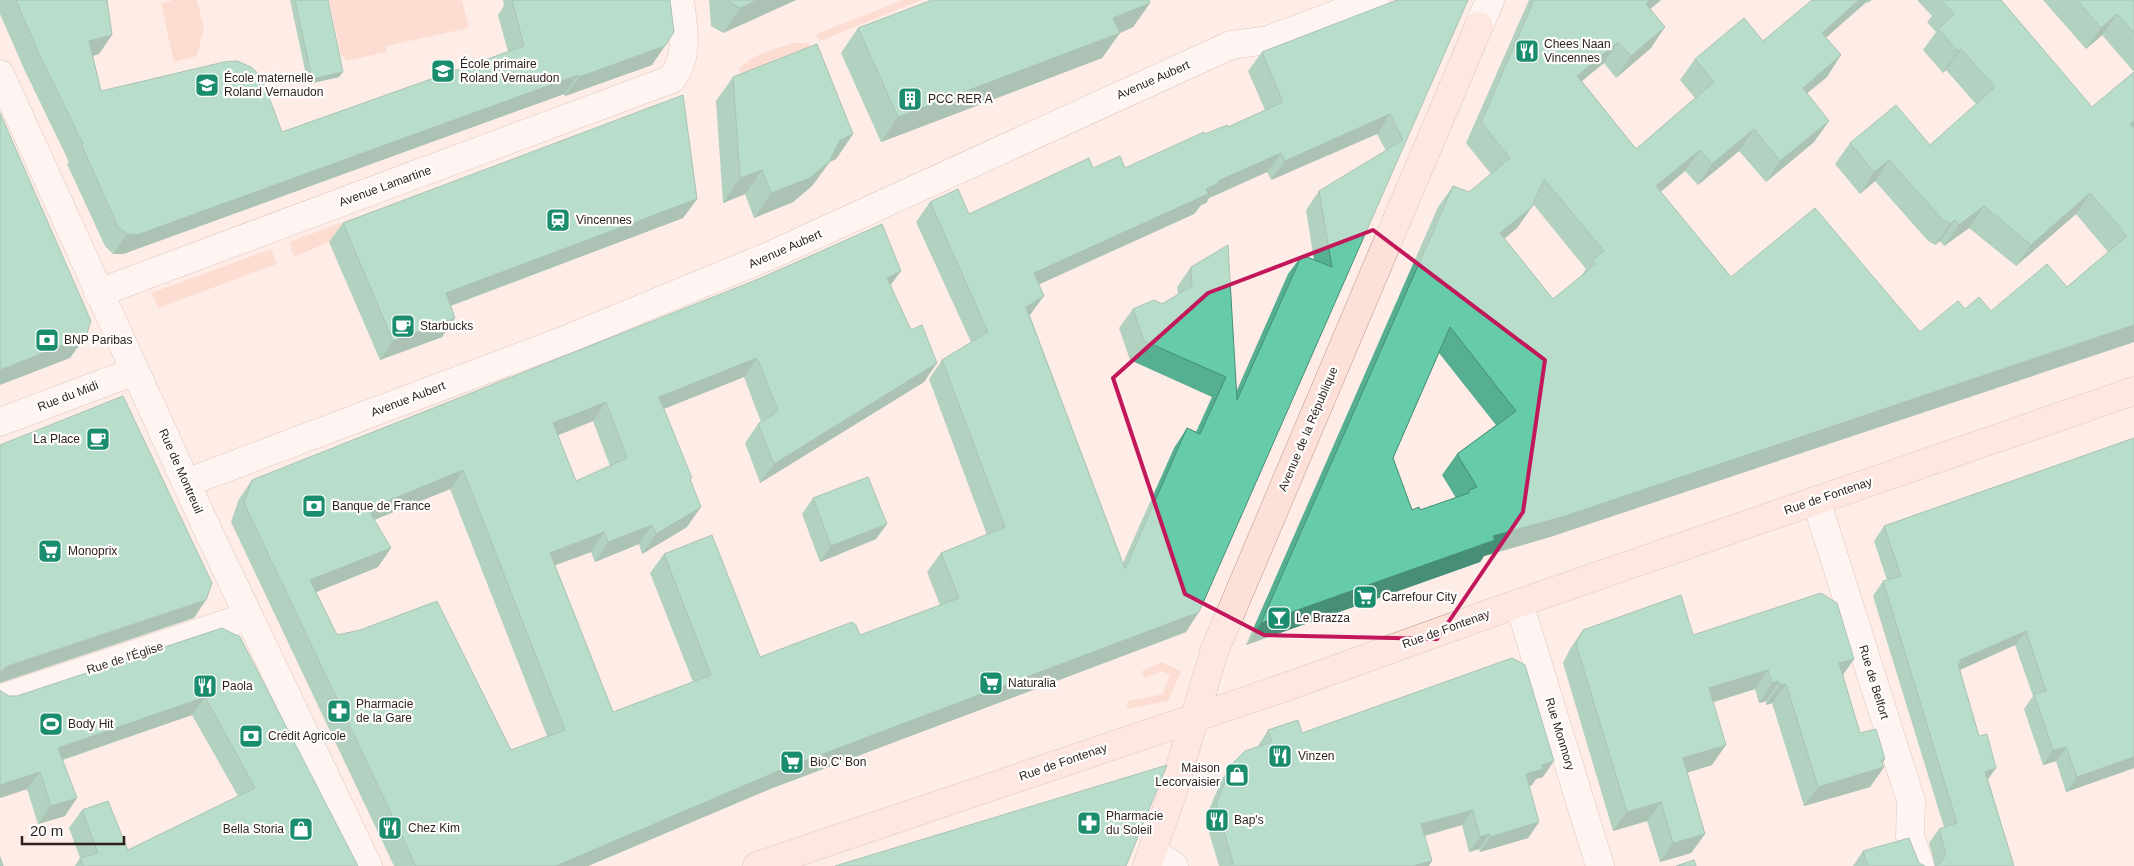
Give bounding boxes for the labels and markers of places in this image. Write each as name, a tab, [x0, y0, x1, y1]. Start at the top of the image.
place label: Chees Naan Vincennes	[1544, 37, 1611, 65]
restaurant icon: Chees Naan Vincennes	[1514, 38, 1540, 64]
place label: École primaire Roland Vernaudon	[460, 56, 559, 85]
school or university icon: École primaire Roland Vernaudon	[430, 58, 456, 84]
place label: École maternelle Roland Vernaudon	[224, 70, 323, 99]
school or university icon: École maternelle Roland Vernaudon	[194, 72, 220, 98]
building icon: PCC RER A	[897, 86, 923, 112]
place label: PCC RER A	[928, 92, 993, 106]
station icon: Vincennes	[545, 207, 571, 233]
place label: Vincennes	[576, 213, 632, 227]
cafe icon: Starbucks	[390, 313, 416, 339]
place label: Starbucks	[420, 319, 473, 333]
bank icon: BNP Paribas	[34, 327, 60, 353]
place label: BNP Paribas	[64, 333, 132, 347]
cafe icon: La Place	[85, 426, 111, 452]
place label: La Place	[33, 432, 80, 446]
bank icon: Banque de France	[301, 493, 327, 519]
place label: Banque de France	[332, 499, 431, 513]
supermarket icon: Monoprix	[37, 538, 63, 564]
place label: Monoprix	[68, 544, 117, 558]
supermarket icon: Carrefour City	[1352, 584, 1378, 610]
place label: Carrefour City	[1382, 590, 1457, 604]
bar icon: Le Brazza	[1266, 605, 1292, 631]
place label: Le Brazza	[1296, 611, 1350, 625]
supermarket icon: Naturalia	[978, 670, 1004, 696]
restaurant icon: Paola	[192, 673, 218, 699]
place label: Naturalia	[1008, 676, 1056, 690]
place label: Paola	[222, 679, 253, 693]
place label: Pharmacie de la Gare	[356, 697, 414, 725]
pharmacy icon: Pharmacie de la Gare	[326, 698, 352, 724]
sports icon: Body Hit	[38, 711, 64, 737]
place label: Body Hit	[68, 717, 114, 731]
bank icon: Crédit Agricole	[238, 723, 264, 749]
place label: Crédit Agricole	[268, 729, 346, 743]
restaurant icon: Vinzen	[1267, 743, 1293, 769]
supermarket icon: Bio C' Bon	[779, 749, 805, 775]
place label: Vinzen	[1298, 749, 1334, 763]
place label: Bio C' Bon	[810, 755, 866, 769]
place label: Maison Lecorvaisier	[1155, 761, 1220, 789]
shop icon: Maison Lecorvaisier	[1224, 762, 1250, 788]
restaurant icon: Bap's	[1204, 807, 1230, 833]
place label: Pharmacie du Soleil	[1106, 809, 1164, 837]
pharmacy icon: Pharmacie du Soleil	[1076, 810, 1102, 836]
place label: Bap's	[1234, 813, 1264, 827]
restaurant icon: Chez Kim	[377, 815, 403, 841]
shop icon: Bella Storia	[288, 816, 314, 842]
place label: Chez Kim	[408, 821, 460, 835]
place label: Bella Storia	[223, 822, 284, 836]

